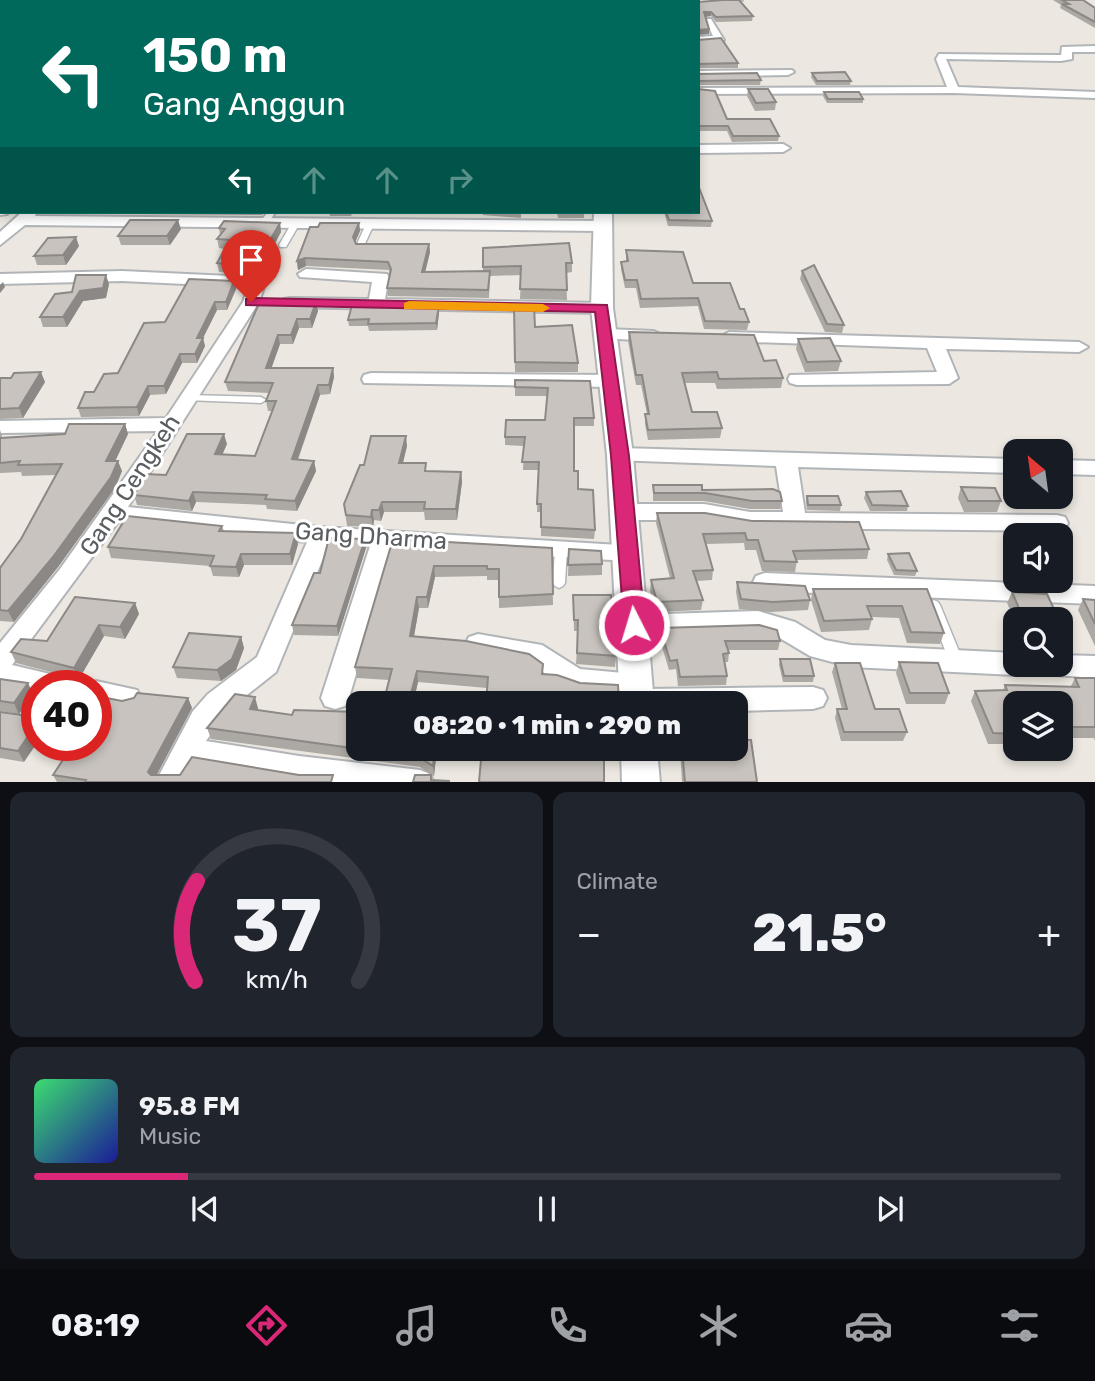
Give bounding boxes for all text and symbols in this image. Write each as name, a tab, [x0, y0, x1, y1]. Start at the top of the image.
text: 150 m	[143, 26, 288, 84]
icon: left	[28, 28, 119, 119]
text: Gang Anggun	[143, 85, 346, 123]
icon: left	[222, 161, 260, 199]
icon: ahead	[295, 161, 333, 199]
icon: ahead	[368, 161, 406, 199]
icon: right	[441, 161, 479, 199]
pin	[221, 230, 281, 302]
icon: arrive	[232, 241, 270, 279]
street label: Gang Cengkeh	[74, 409, 186, 561]
north arrow	[1003, 439, 1073, 509]
map controls	[1003, 439, 1073, 761]
street label: Gang Dharma	[294, 517, 448, 555]
button: sound	[1003, 523, 1073, 593]
position arrow	[597, 588, 671, 662]
button: search	[1003, 607, 1073, 677]
speed limit sign: 40	[21, 670, 112, 761]
button: layers	[1003, 691, 1073, 761]
text: 08:20 · 1 min · 290 m	[413, 710, 681, 741]
text: Climate	[577, 867, 658, 895]
text: 37	[231, 883, 321, 969]
text: 21.5°	[752, 902, 887, 964]
text: −	[577, 911, 601, 957]
text: +	[1037, 911, 1061, 957]
text: km/h	[245, 964, 307, 993]
text: 95.8 FM	[139, 1091, 240, 1122]
text: Music	[139, 1122, 201, 1150]
icon: previous	[186, 1190, 224, 1228]
icon: pause	[528, 1190, 566, 1228]
icon: next	[871, 1190, 909, 1228]
icon: directions	[242, 1301, 291, 1350]
icon: music	[392, 1301, 441, 1350]
icon: phone	[543, 1301, 592, 1350]
icon: climate	[694, 1301, 743, 1350]
icon: car	[844, 1301, 893, 1350]
icon: filters	[995, 1301, 1044, 1350]
text: 08:19	[51, 1306, 140, 1344]

